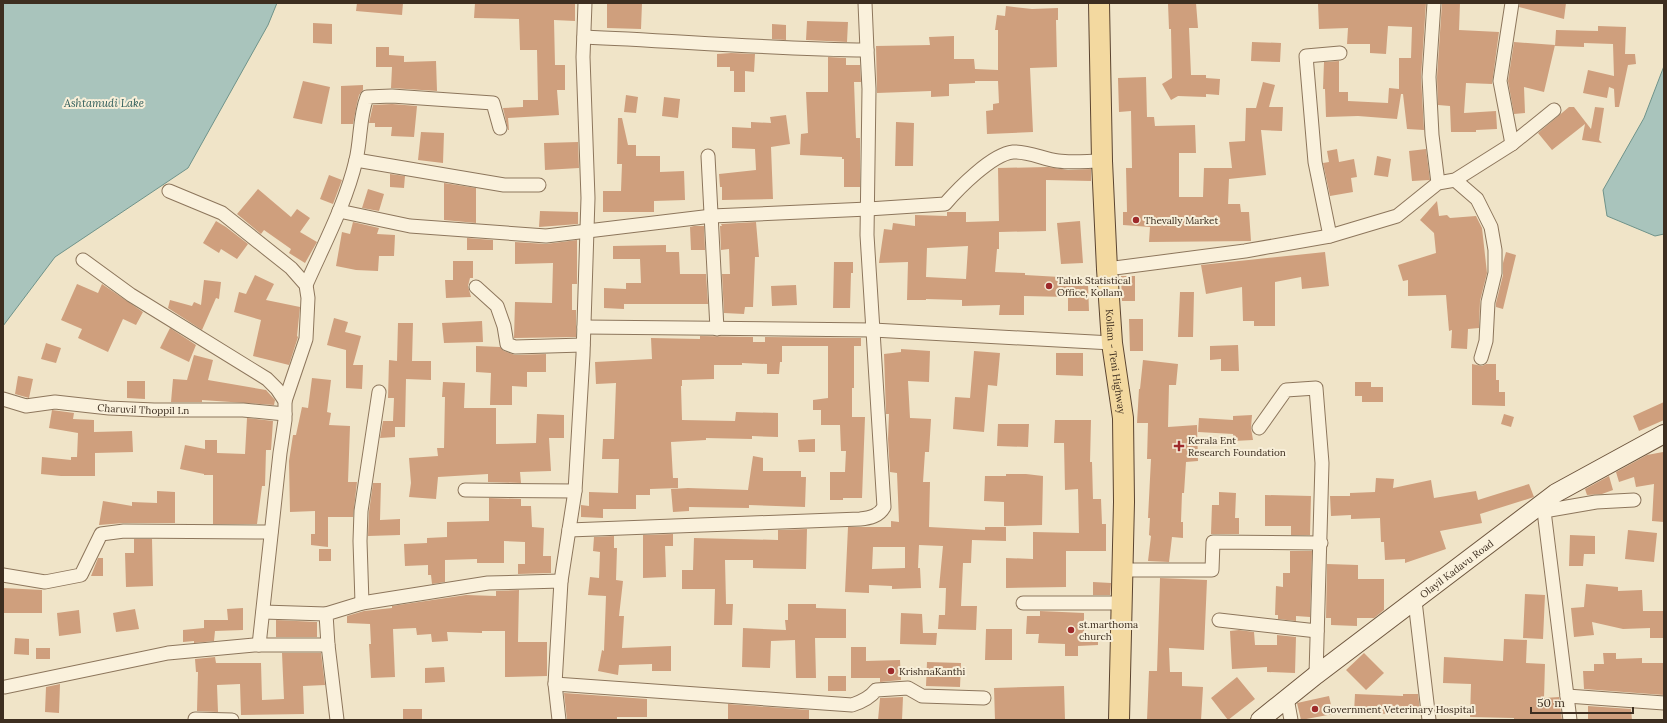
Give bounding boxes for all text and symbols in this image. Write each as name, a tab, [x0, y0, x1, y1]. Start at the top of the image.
water label: Ashtamudi Lake	[63, 96, 144, 110]
place label: Thevally Market	[1144, 214, 1218, 227]
marker: Thevally Market	[1131, 215, 1141, 225]
place label: Taluk Statistical Office, Kollam	[1057, 274, 1131, 299]
marker: Taluk Statistical Office, Kollam	[1044, 281, 1054, 291]
street label: Kollam - Teni Highway	[1103, 308, 1128, 416]
street label: Charuvil Thoppil Ln	[97, 401, 189, 417]
place label: Kerala Ent Research Foundation	[1188, 434, 1286, 459]
marker: Kerala Ent Research Foundation	[1173, 440, 1185, 452]
street label: Olayil Kadavu Road	[1417, 537, 1496, 601]
place label: st.marthoma church	[1079, 618, 1138, 643]
marker: st.marthoma church	[1066, 625, 1076, 635]
place label: KrishnaKanthi	[899, 665, 966, 678]
marker: KrishnaKanthi	[886, 666, 896, 676]
scale bar	[1531, 689, 1633, 715]
text: 50 m	[1537, 695, 1565, 710]
place label: Government Veterinary Hospital	[1323, 703, 1475, 716]
marker: Government Veterinary Hospital	[1310, 704, 1320, 714]

